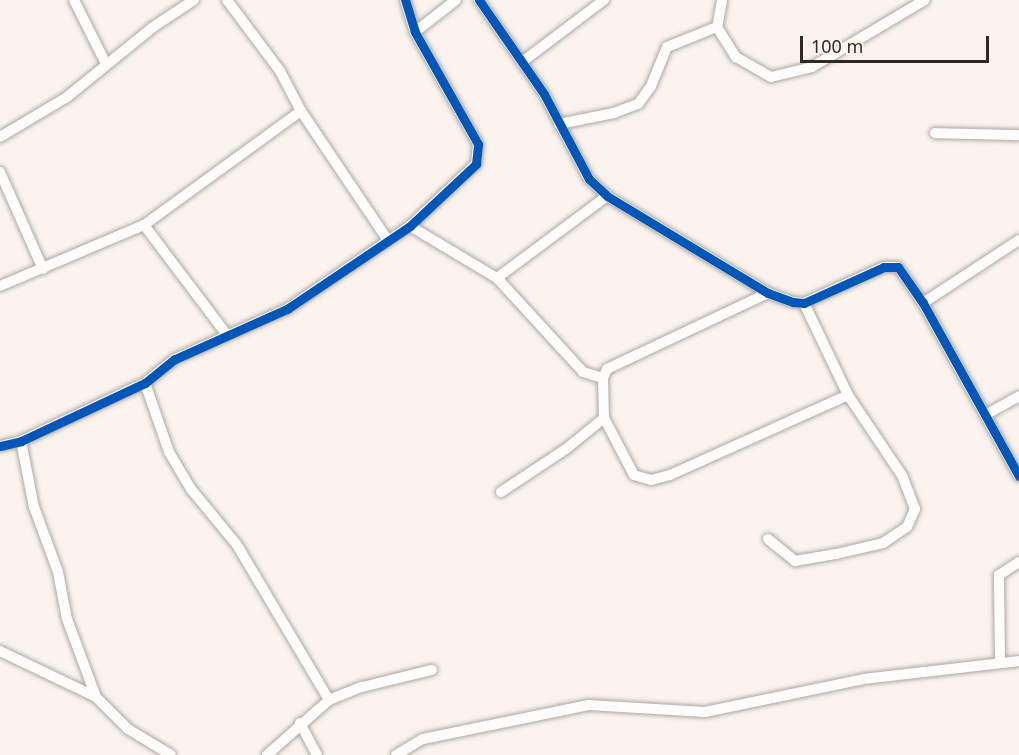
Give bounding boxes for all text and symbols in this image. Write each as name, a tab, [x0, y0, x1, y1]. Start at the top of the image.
scale bar	[803, 24, 992, 62]
text: 100 m	[811, 34, 863, 58]

